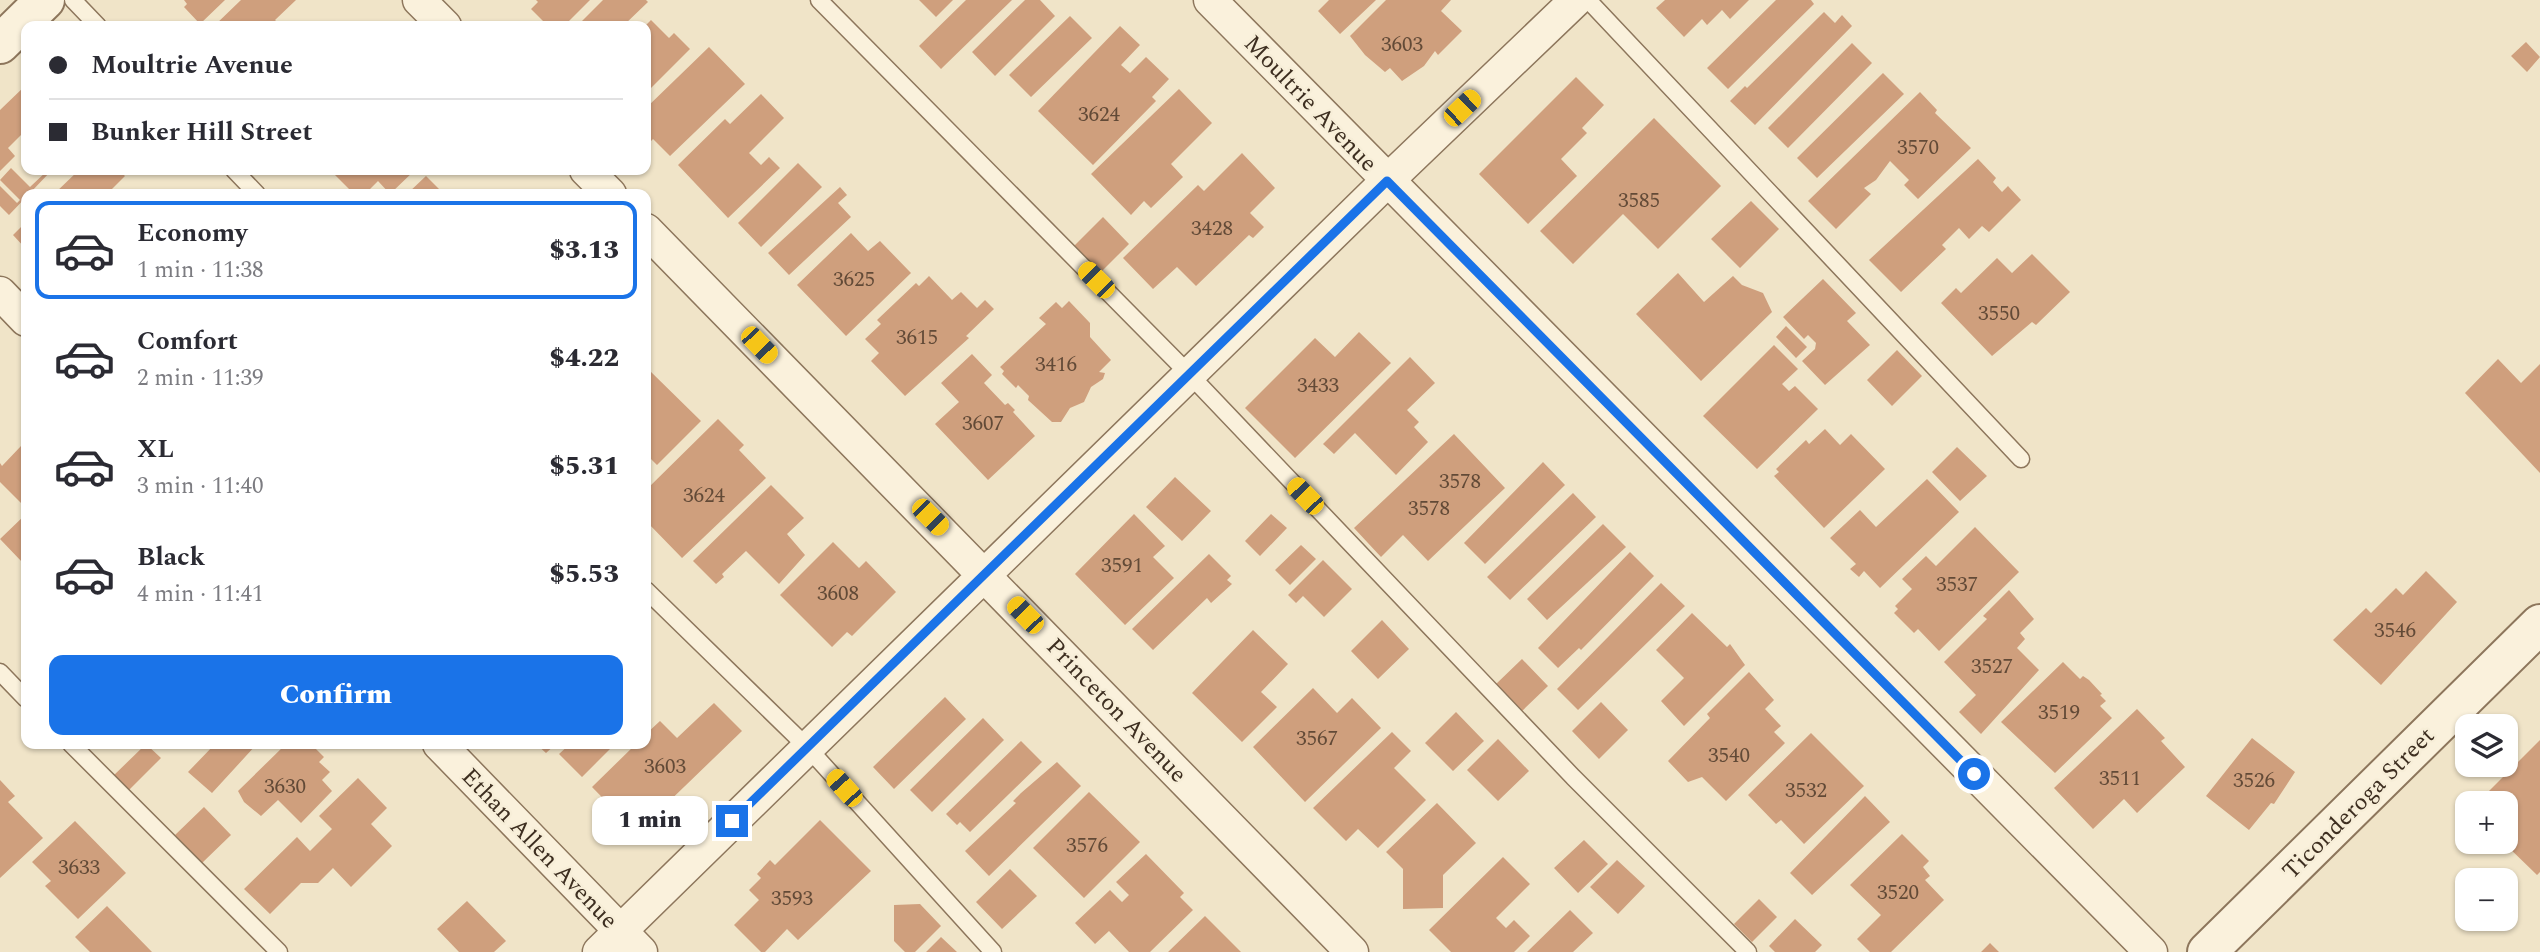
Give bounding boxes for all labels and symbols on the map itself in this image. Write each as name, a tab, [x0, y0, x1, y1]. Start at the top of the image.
street label: Moultrie Avenue	[1235, 27, 1385, 181]
house number: 3603	[1381, 29, 1423, 61]
car	[1440, 86, 1485, 130]
house number: 3624	[1078, 99, 1120, 131]
house number: 3570	[1897, 132, 1939, 164]
house number: 3585	[1618, 185, 1660, 217]
house number: 3428	[1191, 213, 1233, 245]
car	[1074, 258, 1119, 302]
house number: 3625	[833, 264, 875, 296]
house number: 3550	[1978, 298, 2020, 330]
house number: 3615	[896, 322, 938, 354]
car	[737, 323, 782, 367]
house number: 3416	[1035, 349, 1077, 381]
house number: 3433	[1297, 370, 1339, 402]
house number: 3607	[962, 408, 1004, 440]
house number: 3578	[1439, 466, 1481, 498]
car	[1283, 474, 1328, 518]
house number: 3624	[683, 480, 725, 512]
house number: 3578	[1408, 493, 1450, 525]
car	[908, 495, 953, 539]
house number: 3591	[1101, 550, 1143, 582]
house number: 3537	[1936, 569, 1978, 601]
house number: 3608	[817, 578, 859, 610]
car	[1003, 593, 1048, 637]
house number: 3546	[2374, 615, 2416, 647]
street label: Princeton Avenue	[1037, 630, 1195, 791]
house number: 3527	[1971, 651, 2013, 683]
house number: 3519	[2038, 697, 2080, 729]
street label: Ticonderoga Street	[2274, 719, 2443, 888]
house number: 3567	[1296, 723, 1338, 755]
house number: 3540	[1708, 740, 1750, 772]
house number: 3603	[644, 751, 686, 783]
route start	[1958, 758, 1990, 790]
street label: Ethan Allen Avenue	[453, 760, 626, 938]
house number: 3511	[2099, 763, 2141, 795]
car	[823, 765, 866, 811]
house number: 3526	[2233, 765, 2275, 797]
house number: 3630	[264, 771, 306, 803]
house number: 3532	[1785, 775, 1827, 807]
callout: 1 min	[592, 796, 708, 846]
route end	[716, 805, 748, 837]
house number: 3576	[1066, 830, 1108, 862]
house number: 3633	[58, 852, 100, 884]
house number: 3520	[1877, 877, 1919, 909]
house number: 3593	[771, 883, 813, 915]

